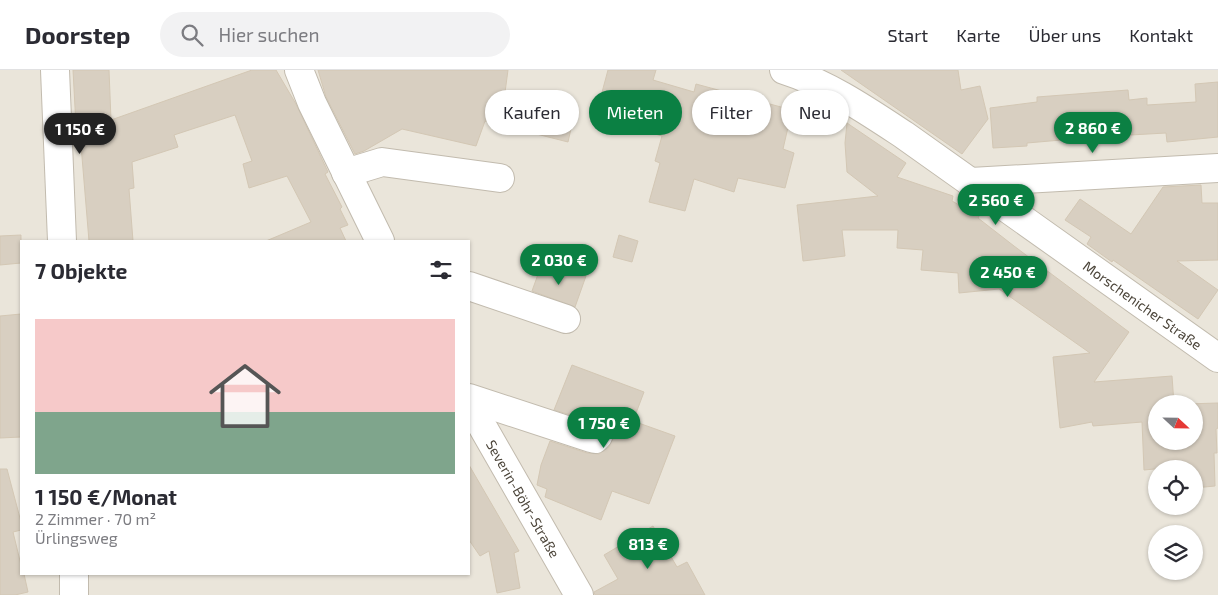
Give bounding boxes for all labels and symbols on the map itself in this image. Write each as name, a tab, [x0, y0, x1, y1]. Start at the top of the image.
pin: 1 150 €	[34, 112, 126, 155]
pin: 2 860 €	[1047, 112, 1139, 154]
pin: 2 560 €	[950, 184, 1042, 226]
pin: 2 030 €	[513, 244, 605, 286]
pin: 2 450 €	[962, 256, 1054, 298]
street label: Morschenicher Straße	[1080, 257, 1206, 353]
north arrow	[1148, 395, 1202, 450]
pin: 1 750 €	[558, 406, 650, 449]
street label: Severin-Böhr-Straße	[483, 436, 564, 560]
pin: 813 €	[613, 528, 683, 570]

